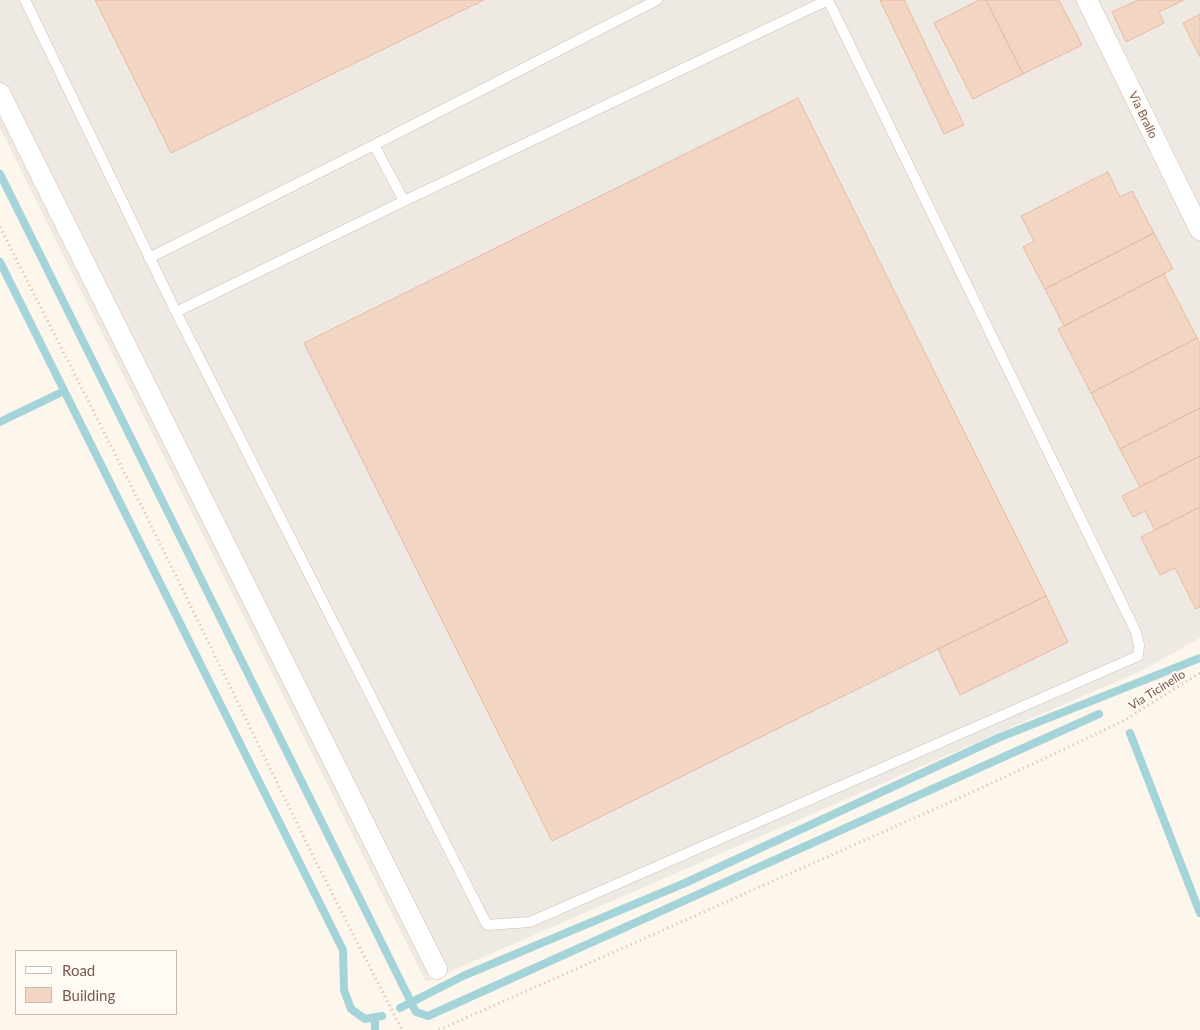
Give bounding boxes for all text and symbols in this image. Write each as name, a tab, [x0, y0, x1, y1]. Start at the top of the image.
street label: Via Brallo	[1125, 89, 1161, 141]
street label: Via Ticinello	[1126, 667, 1188, 713]
legend	[15, 950, 178, 1015]
text: Road	[62, 961, 95, 979]
text: Building	[62, 986, 115, 1004]

